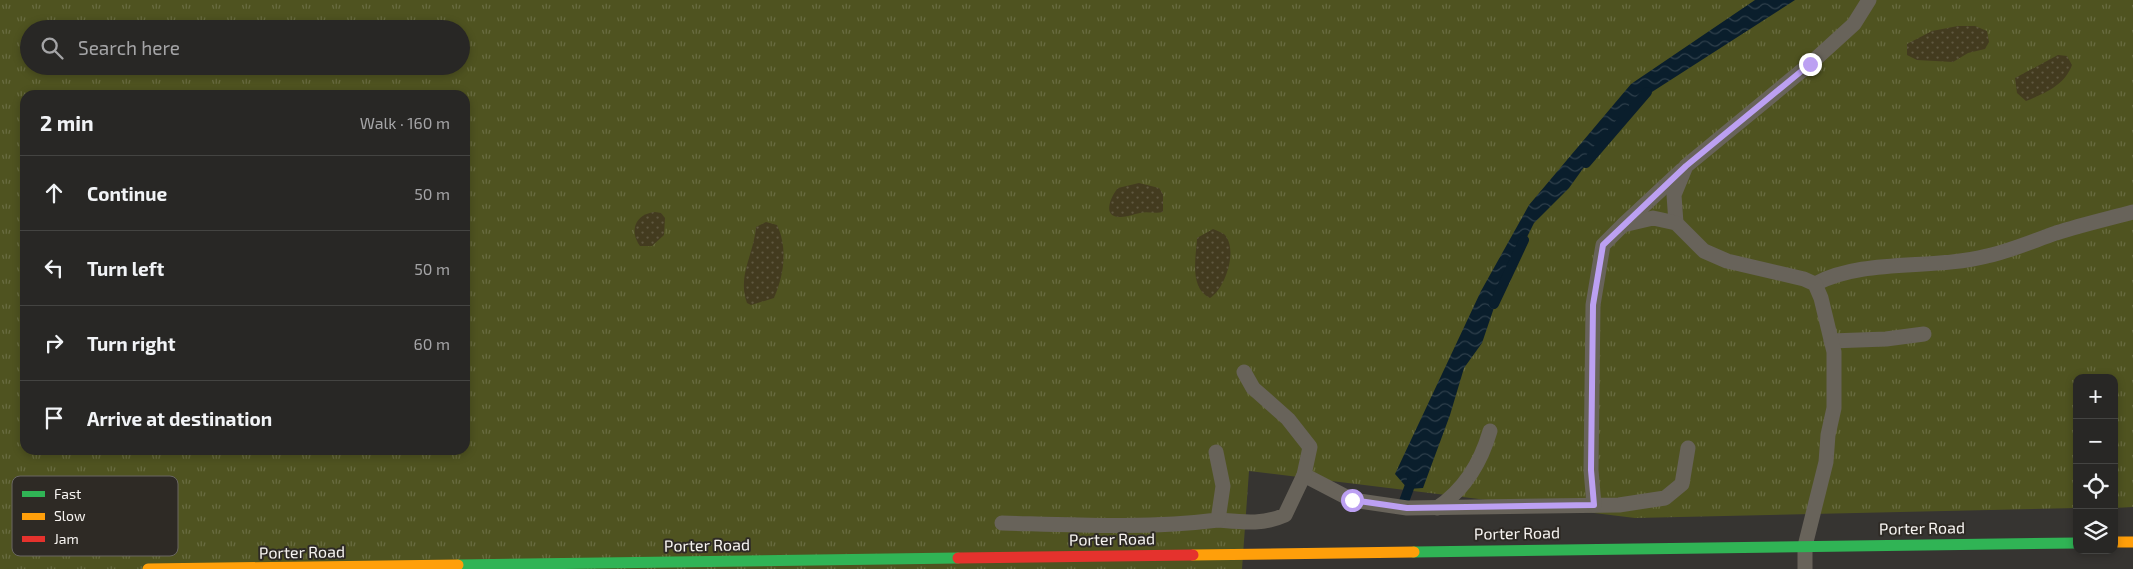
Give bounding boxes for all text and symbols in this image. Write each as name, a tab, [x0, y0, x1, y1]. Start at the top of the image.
search box	[20, 20, 470, 75]
icon: search	[38, 34, 66, 62]
text: Search here	[78, 36, 180, 59]
route end	[1799, 53, 1822, 76]
text: 2 min	[40, 110, 94, 135]
text: Walk · 160 m	[360, 113, 450, 132]
icon: ahead	[40, 179, 68, 207]
text: Continue	[87, 182, 167, 205]
text: 50 m	[414, 184, 450, 203]
icon: left	[40, 254, 68, 282]
text: Turn left	[87, 257, 164, 280]
text: 50 m	[414, 259, 450, 278]
icon: right	[40, 329, 68, 357]
text: Turn right	[87, 332, 175, 355]
text: 60 m	[414, 334, 450, 353]
map controls	[2073, 374, 2118, 554]
button: +	[2073, 374, 2118, 419]
icon: arrive	[40, 404, 68, 432]
text: Arrive at destination	[87, 407, 272, 430]
button: −	[2073, 419, 2118, 464]
button: locate	[2073, 464, 2118, 509]
legend	[12, 476, 178, 556]
text: Fast	[54, 485, 81, 502]
route start	[1341, 489, 1364, 512]
text: Slow	[54, 507, 86, 524]
button: layers	[2073, 509, 2118, 554]
street label: Porter Road	[1879, 517, 1965, 538]
street label: Porter Road	[1474, 522, 1560, 543]
street label: Porter Road	[1069, 528, 1155, 549]
text: Jam	[54, 530, 79, 547]
street label: Porter Road	[664, 534, 750, 555]
street label: Porter Road	[259, 541, 345, 562]

